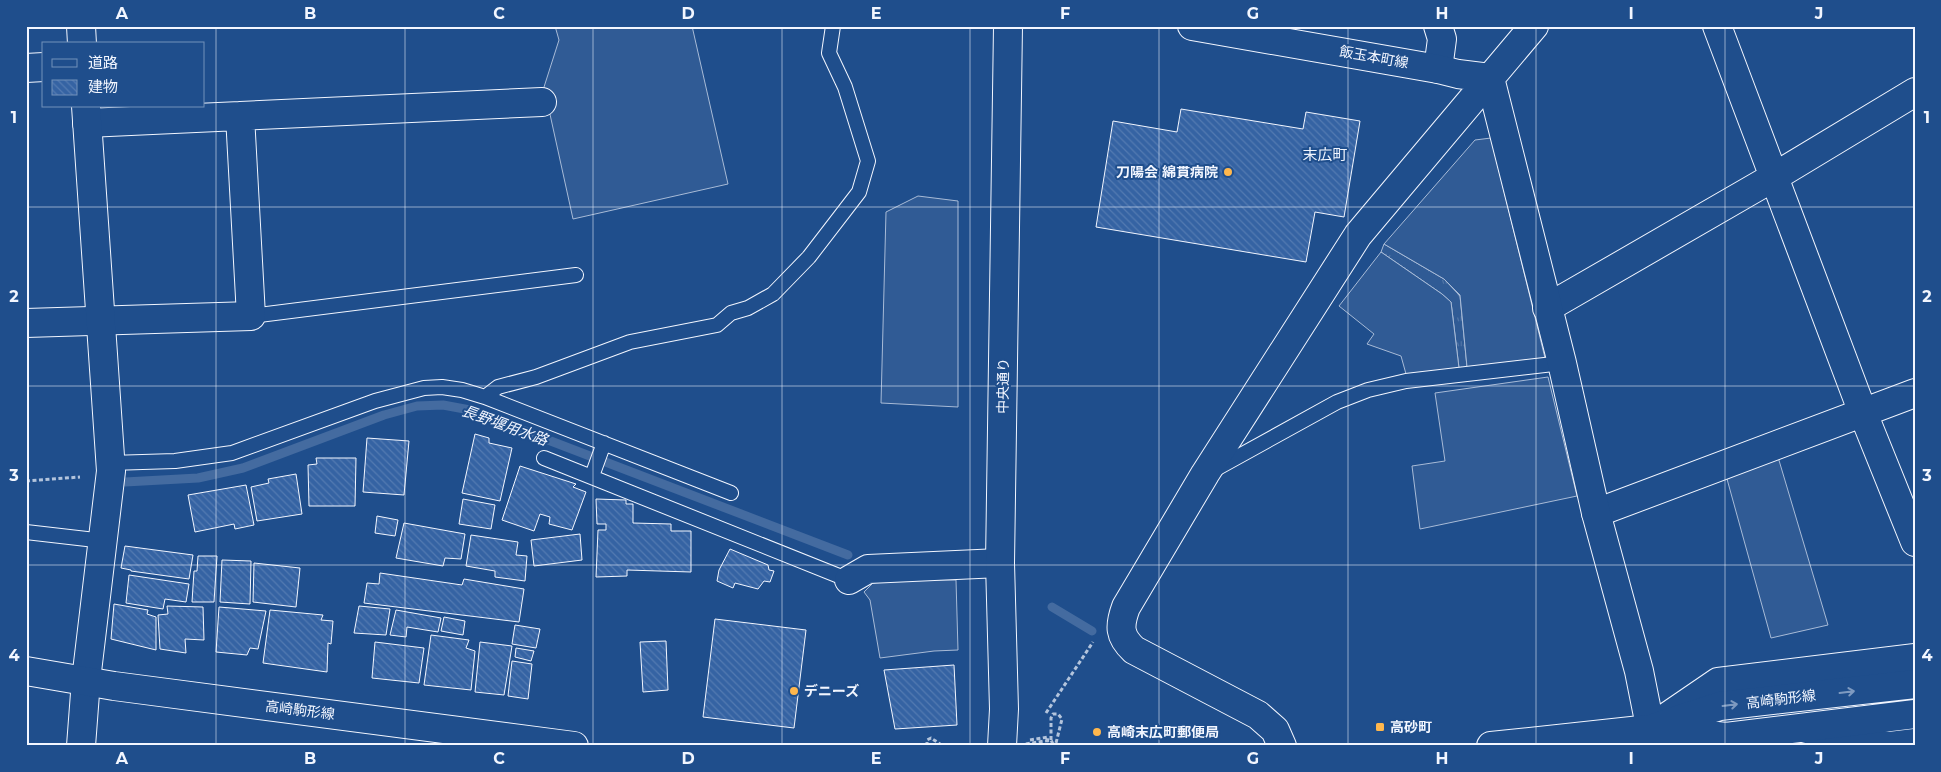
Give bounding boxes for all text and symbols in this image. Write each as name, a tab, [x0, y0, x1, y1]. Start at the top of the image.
text: A	[115, 4, 129, 23]
text: B	[304, 4, 316, 23]
text: C	[493, 4, 505, 23]
text: D	[681, 4, 695, 23]
text: E	[871, 4, 881, 23]
text: F	[1060, 4, 1070, 23]
text: G	[1247, 4, 1259, 23]
text: H	[1436, 4, 1448, 23]
text: I	[1628, 4, 1634, 23]
text: J	[1814, 4, 1823, 23]
legend	[42, 42, 205, 108]
street label: 飯玉本町線	[1338, 42, 1410, 72]
text: 道路	[88, 53, 118, 72]
text: 建物	[88, 77, 118, 96]
text: 1	[11, 108, 17, 127]
text: 1	[1924, 108, 1930, 127]
district label: 末広町	[1302, 145, 1348, 164]
place label: 刀陽会 綿貫病院	[1116, 163, 1218, 181]
marker: 刀陽会 綿貫病院	[1222, 166, 1234, 178]
text: 2	[9, 287, 19, 306]
text: 2	[1922, 287, 1932, 306]
street label: 中央通り	[994, 358, 1012, 414]
water label: 長野堰用水路	[459, 401, 552, 450]
text: 3	[8, 466, 19, 485]
text: 3	[1921, 466, 1932, 485]
text: 4	[8, 646, 20, 665]
text: 4	[1921, 646, 1933, 665]
place label: デニーズ	[804, 682, 859, 700]
marker: デニーズ	[788, 685, 800, 697]
street label: 高崎駒形線	[1745, 686, 1817, 712]
one-way arrow	[1839, 687, 1855, 697]
street label: 高崎駒形線	[264, 697, 336, 723]
one-way arrow	[1722, 700, 1738, 710]
place label: 高砂町	[1390, 718, 1432, 736]
marker: 高砂町	[1374, 721, 1386, 733]
place label: 高崎末広町郵便局	[1107, 723, 1219, 741]
marker: 高崎末広町郵便局	[1091, 726, 1103, 738]
text: A	[115, 749, 129, 768]
text: B	[304, 749, 316, 768]
text: C	[493, 749, 505, 768]
text: D	[681, 749, 695, 768]
text: E	[871, 749, 881, 768]
text: F	[1060, 749, 1070, 768]
text: G	[1247, 749, 1259, 768]
text: H	[1436, 749, 1448, 768]
text: I	[1628, 749, 1634, 768]
text: J	[1814, 749, 1823, 768]

